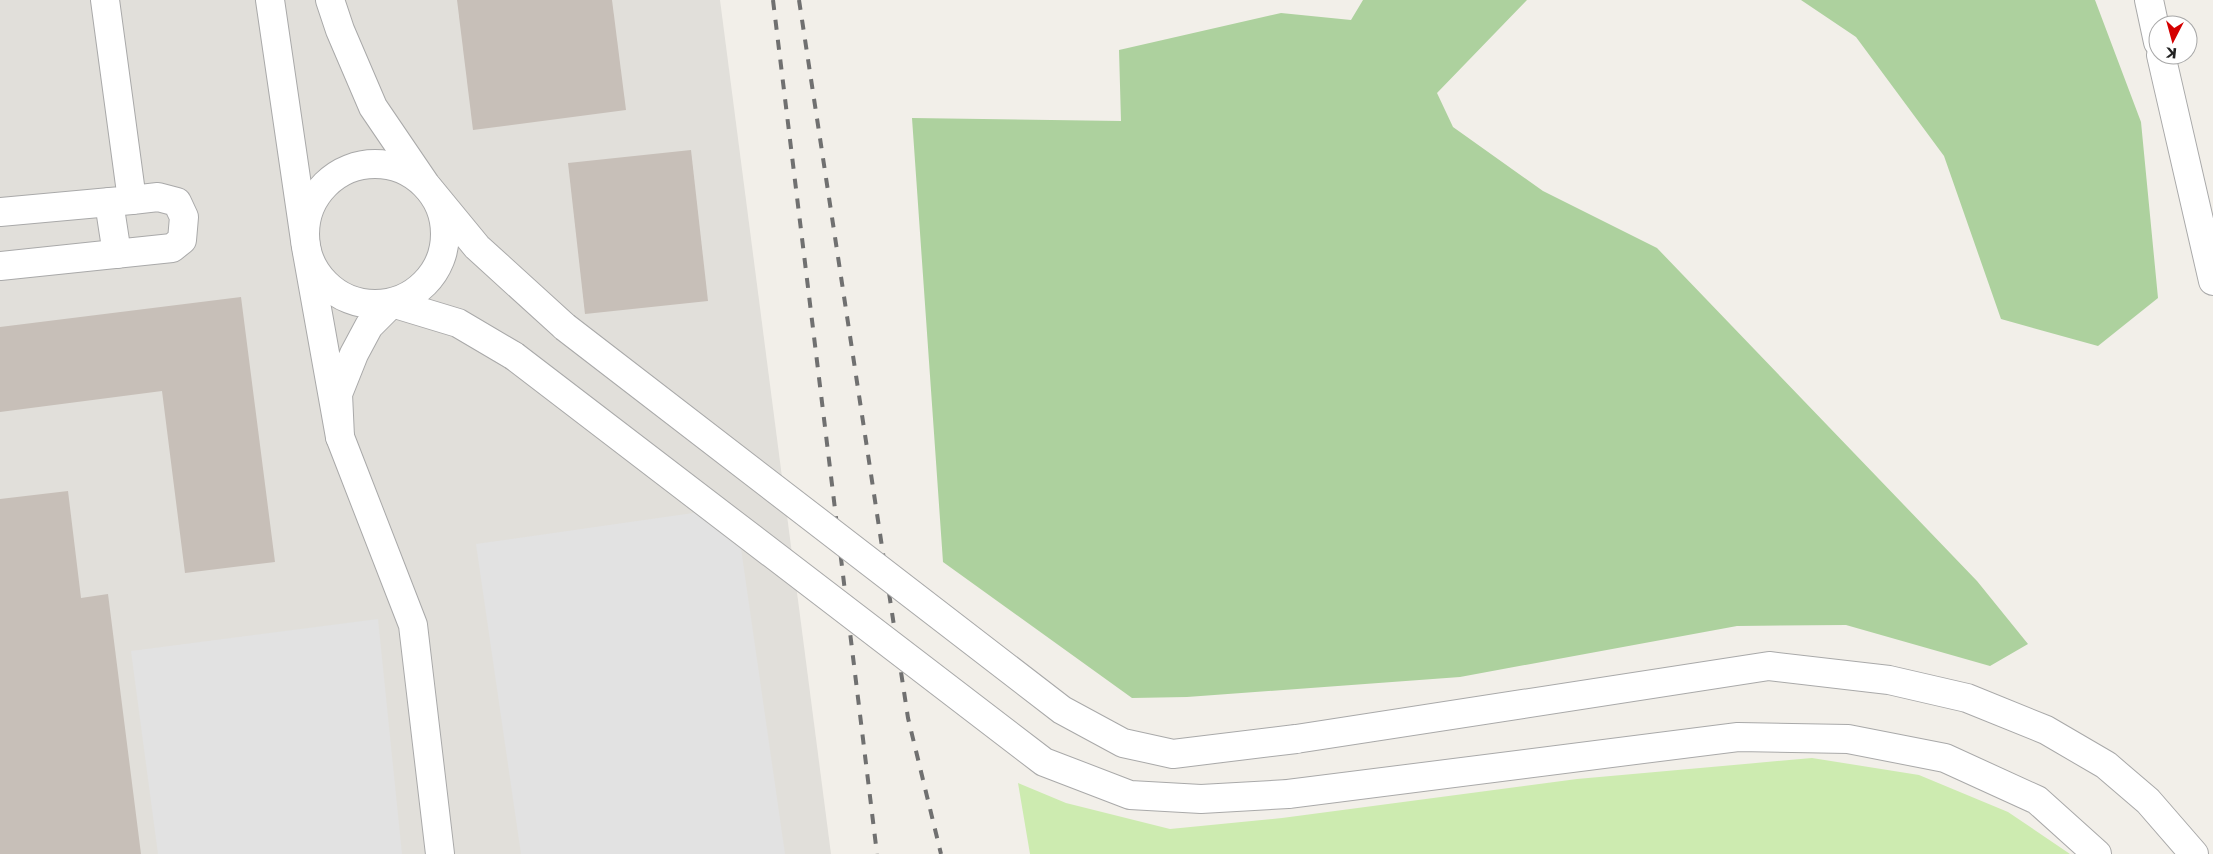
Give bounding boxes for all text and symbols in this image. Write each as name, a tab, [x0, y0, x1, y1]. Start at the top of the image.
north arrow	[2148, 15, 2198, 65]
text: K	[2164, 44, 2178, 61]

